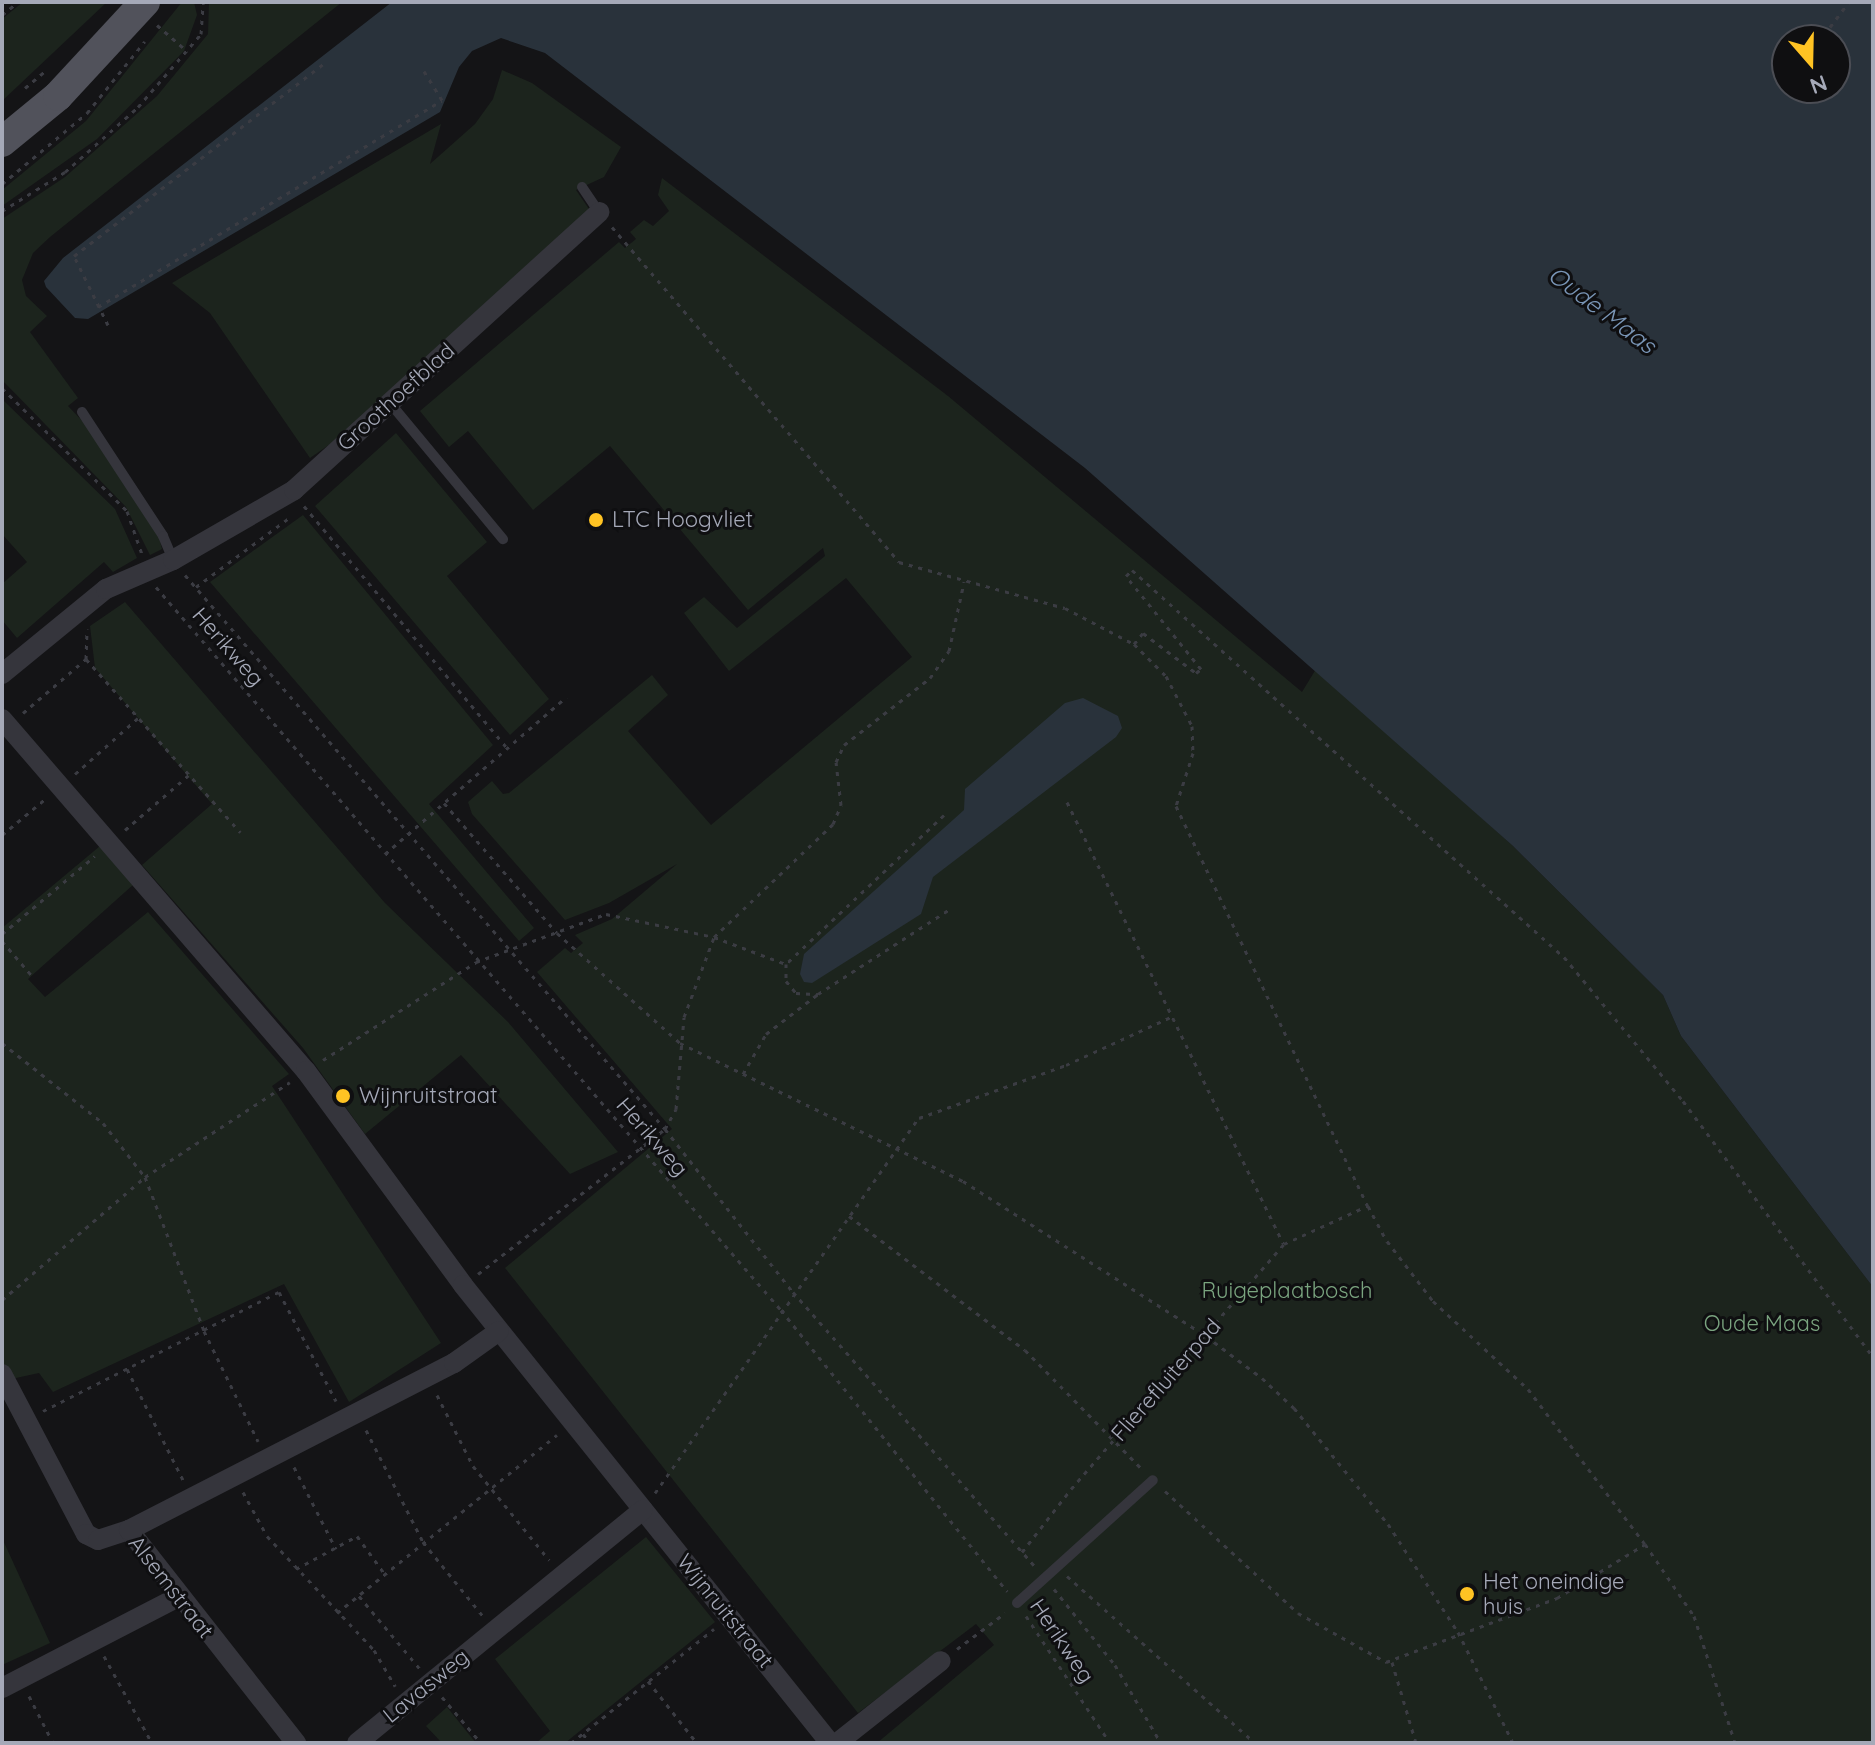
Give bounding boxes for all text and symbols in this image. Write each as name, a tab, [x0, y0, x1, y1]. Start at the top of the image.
north arrow	[1771, 24, 1851, 104]
text: N	[1806, 69, 1831, 101]
water label: Oude Maas	[1543, 260, 1661, 360]
street label: Groothoefblad	[332, 338, 460, 456]
place label: LTC Hoogvliet	[612, 507, 753, 533]
marker: LTC Hoogvliet	[587, 511, 605, 529]
street label: Herikweg	[187, 602, 269, 692]
place label: Wijnruitstraat	[359, 1083, 498, 1109]
marker: Wijnruitstraat	[334, 1087, 352, 1105]
street label: Herikweg	[611, 1092, 693, 1182]
park label: Ruigeplaatbosch	[1201, 1278, 1373, 1304]
park label: Oude Maas	[1704, 1311, 1820, 1337]
street label: Flierefluiterpad	[1106, 1313, 1226, 1447]
street label: Alsemstraat	[123, 1531, 219, 1643]
street label: Wijnruitstraat	[671, 1549, 779, 1673]
place label: Het oneindige huis	[1483, 1568, 1624, 1620]
marker: Het oneindige huis	[1458, 1585, 1476, 1603]
street label: Herikweg	[1024, 1594, 1100, 1688]
street label: Lavasweg	[378, 1643, 474, 1729]

